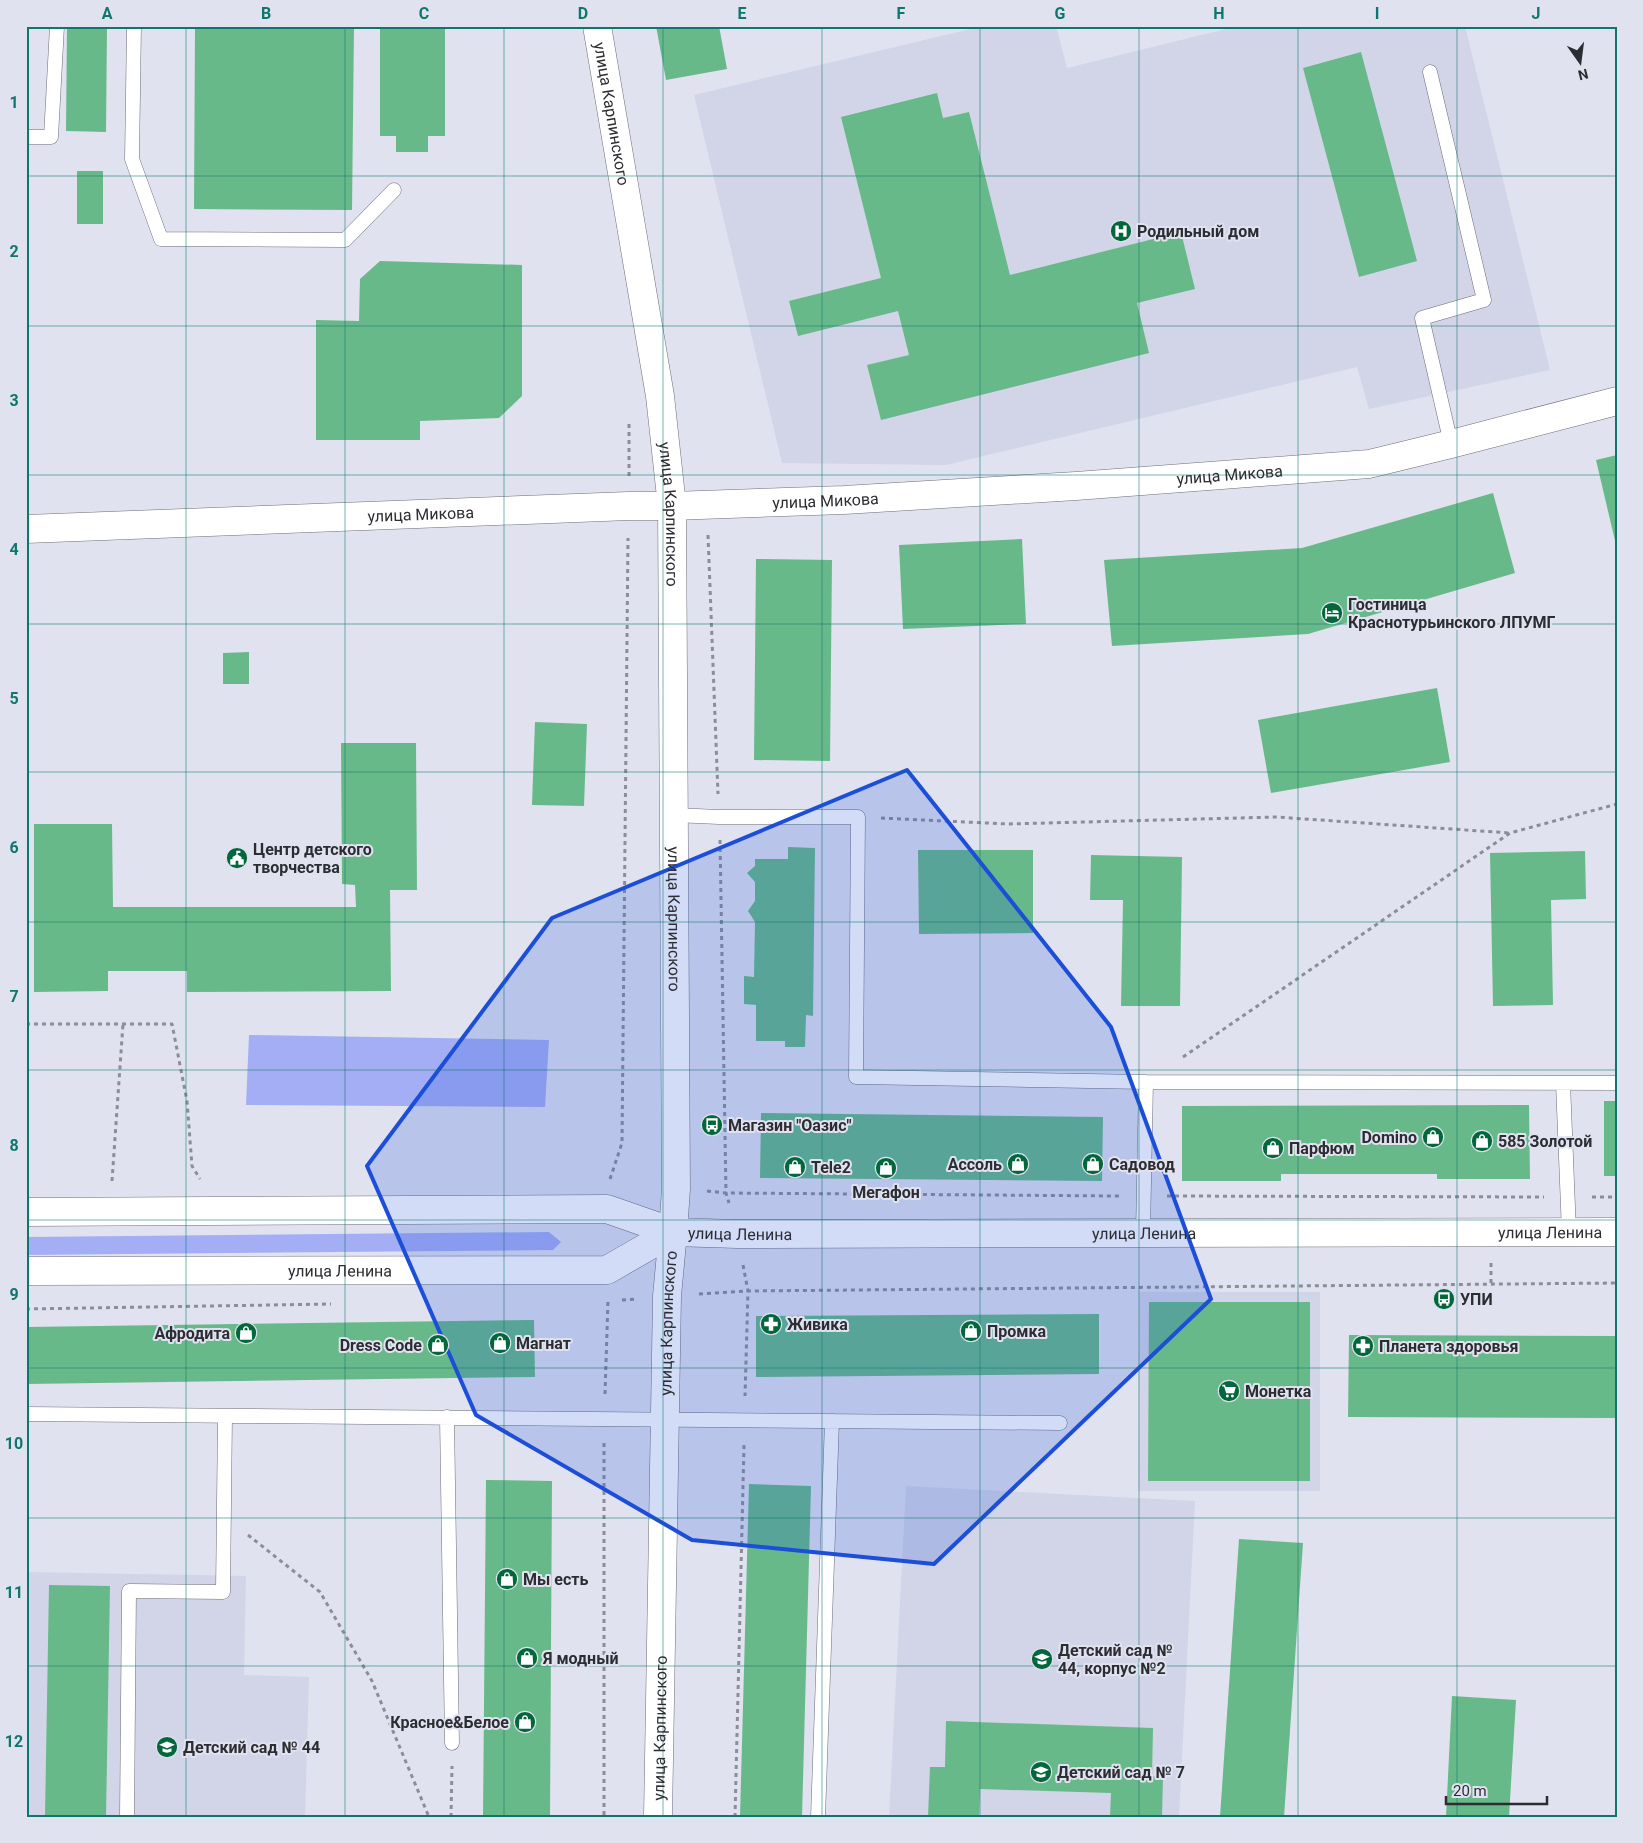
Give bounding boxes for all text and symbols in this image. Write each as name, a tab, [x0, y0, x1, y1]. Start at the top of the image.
text: A	[102, 4, 113, 23]
text: B	[261, 4, 271, 23]
text: C	[419, 4, 429, 23]
text: D	[578, 4, 588, 23]
text: E	[738, 4, 747, 23]
text: F	[897, 4, 906, 23]
text: G	[1055, 4, 1066, 23]
text: H	[1213, 4, 1225, 23]
text: I	[1375, 4, 1379, 23]
text: J	[1532, 4, 1540, 23]
north arrow	[1556, 38, 1606, 88]
street label: улица Карпинского	[590, 41, 633, 187]
text: N	[1576, 66, 1590, 84]
text: 1	[9, 93, 19, 112]
hospital icon: Родильный дом	[1109, 219, 1133, 243]
place label: Родильный дом	[1137, 222, 1259, 241]
text: 2	[9, 242, 19, 261]
text: 3	[9, 391, 19, 410]
street label: улица Карпинского	[656, 441, 682, 587]
street label: улица Микова	[1176, 461, 1283, 488]
street label: улица Микова	[772, 488, 879, 512]
street label: улица Микова	[367, 502, 474, 525]
text: 4	[9, 540, 19, 559]
place label: Гостиница Краснотурьинского ЛПУМГ	[1348, 595, 1556, 632]
hotel icon: Гостиница Краснотурьинского ЛПУМГ	[1320, 601, 1344, 625]
text: 5	[9, 689, 19, 708]
text: 6	[9, 838, 19, 857]
place label: Центр детского творчества	[253, 840, 372, 877]
public building icon: Центр детского творчества	[225, 846, 249, 870]
street label: улица Карпинского	[664, 846, 684, 992]
text: 7	[9, 987, 19, 1006]
bus stop icon: Магазин "Оазис"	[700, 1113, 724, 1137]
place label: Магазин "Оазис"	[728, 1116, 851, 1135]
shop icon: Domino	[1421, 1125, 1445, 1149]
place label: Domino	[1361, 1128, 1417, 1147]
shop icon: 585 Золотой	[1470, 1129, 1494, 1153]
place label: 585 Золотой	[1498, 1132, 1592, 1151]
text: 8	[9, 1136, 19, 1155]
shop icon: Парфюм	[1261, 1136, 1285, 1160]
place label: Парфюм	[1289, 1139, 1355, 1158]
shop icon: Ассоль	[1006, 1152, 1030, 1176]
shop icon: Садовод	[1081, 1152, 1105, 1176]
shop icon: Tele2	[783, 1155, 807, 1179]
place label: Ассоль	[948, 1155, 1002, 1174]
place label: Садовод	[1109, 1155, 1175, 1174]
shop icon: Мегафон	[874, 1156, 898, 1180]
place label: Tele2	[811, 1158, 851, 1177]
place label: Мегафон	[852, 1183, 920, 1202]
street label: улица Ленина	[688, 1223, 792, 1244]
street label: улица Ленина	[1092, 1223, 1196, 1243]
street label: улица Ленина	[1498, 1223, 1602, 1242]
street label: улица Карпинского	[656, 1250, 681, 1396]
street label: улица Ленина	[288, 1261, 392, 1280]
text: 9	[9, 1285, 19, 1304]
bus stop icon: УПИ	[1432, 1287, 1456, 1311]
place label: УПИ	[1460, 1290, 1493, 1309]
pharmacy icon: Живика	[759, 1312, 783, 1336]
place label: Живика	[787, 1315, 848, 1334]
shop icon: Промка	[959, 1319, 983, 1343]
shop icon: Афродита	[234, 1321, 258, 1345]
place label: Промка	[987, 1322, 1046, 1341]
place label: Афродита	[154, 1324, 230, 1343]
shop icon: Магнат	[488, 1331, 512, 1355]
shop icon: Dress Code	[426, 1333, 450, 1357]
place label: Магнат	[516, 1334, 571, 1353]
pharmacy icon: Планета здоровья	[1351, 1334, 1375, 1358]
place label: Dress Code	[340, 1336, 422, 1355]
place label: Планета здоровья	[1379, 1337, 1518, 1356]
supermarket icon: Монетка	[1217, 1379, 1241, 1403]
place label: Монетка	[1245, 1382, 1312, 1401]
text: 10	[5, 1434, 23, 1453]
shop icon: Мы есть	[495, 1567, 519, 1591]
place label: Мы есть	[523, 1570, 588, 1589]
text: 11	[5, 1583, 23, 1602]
place label: Детский сад № 44, корпус №2	[1058, 1641, 1173, 1678]
shop icon: Я модный	[515, 1646, 539, 1670]
school or university icon: Детский сад № 44, корпус №2	[1030, 1647, 1054, 1671]
place label: Я модный	[542, 1649, 618, 1668]
street label: улица Карпинского	[649, 1655, 670, 1801]
shop icon: Красное&Белое	[513, 1710, 537, 1734]
place label: Красное&Белое	[390, 1713, 509, 1732]
text: 12	[5, 1732, 23, 1751]
school or university icon: Детский сад № 44	[155, 1735, 179, 1759]
place label: Детский сад № 44	[183, 1738, 320, 1757]
school or university icon: Детский сад № 7	[1029, 1760, 1053, 1784]
place label: Детский сад № 7	[1057, 1763, 1185, 1782]
scale bar	[1446, 1773, 1547, 1805]
text: 20 m	[1453, 1782, 1487, 1800]

